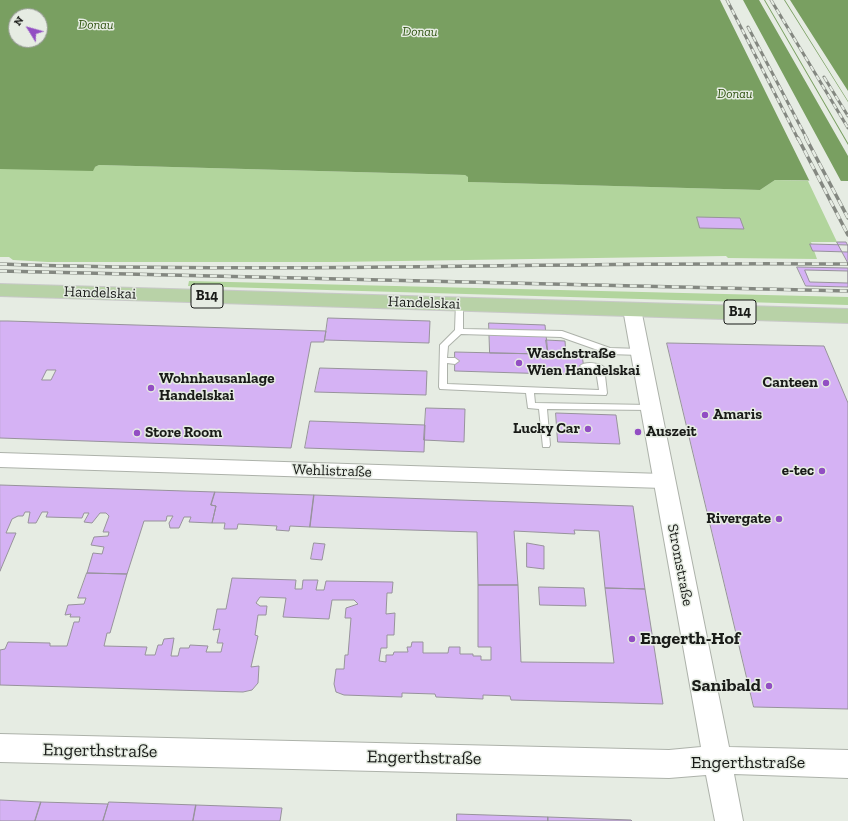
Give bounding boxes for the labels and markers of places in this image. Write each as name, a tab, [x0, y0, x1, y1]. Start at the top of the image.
place label: Waschstraße Wien Handelskai	[527, 345, 640, 380]
marker: Waschstraße Wien Handelskai	[514, 358, 524, 368]
place label: Wohnhausanlage Handelskai	[159, 370, 274, 405]
place label: Canteen	[763, 374, 818, 392]
marker: Canteen	[821, 378, 831, 388]
marker: Wohnhausanlage Handelskai	[146, 383, 156, 393]
place label: Amaris	[713, 406, 762, 424]
marker: Amaris	[700, 410, 710, 420]
place label: Lucky Car	[513, 420, 580, 438]
place label: Auszeit	[646, 423, 697, 441]
place label: Store Room	[145, 424, 222, 442]
marker: Lucky Car	[583, 424, 593, 434]
marker: Auszeit	[633, 427, 643, 437]
marker: Store Room	[132, 428, 142, 438]
place label: e-tec	[782, 462, 814, 480]
marker: e-tec	[817, 466, 827, 476]
place label: Rivergate	[706, 510, 771, 528]
marker: Rivergate	[774, 514, 784, 524]
place label: Engerth-Hof	[640, 628, 740, 650]
marker: Engerth-Hof	[627, 634, 637, 644]
place label: Sanibald	[691, 675, 761, 697]
marker: Sanibald	[764, 681, 774, 691]

